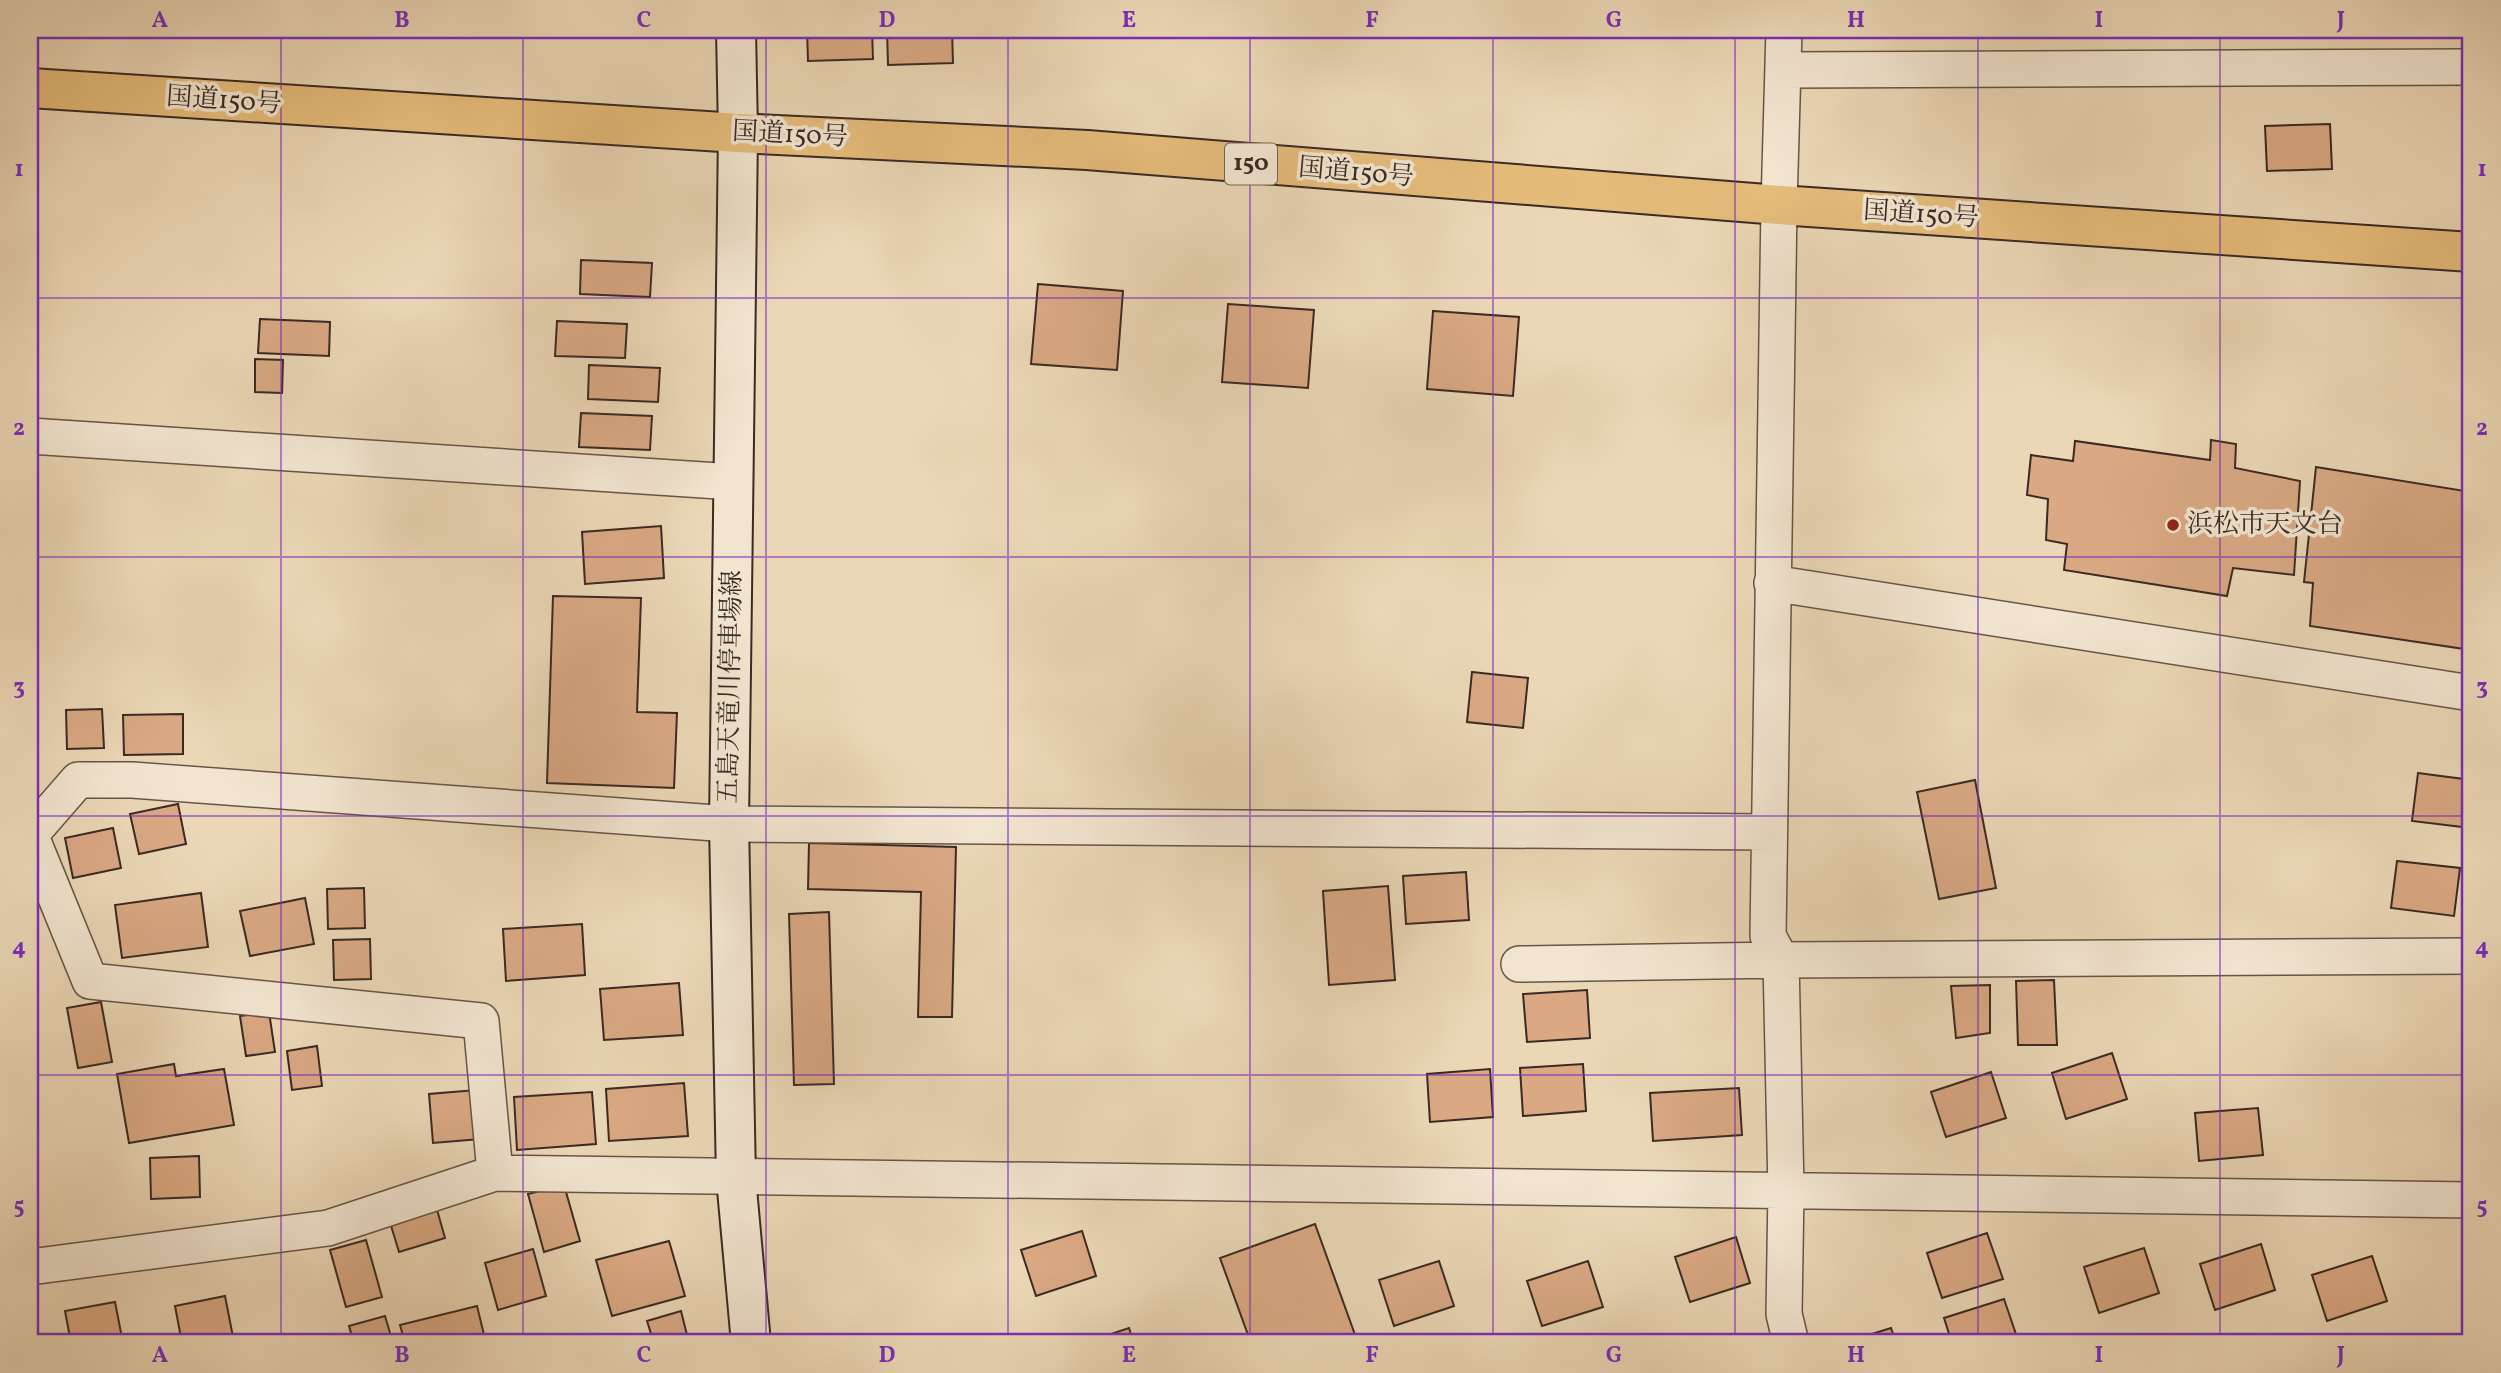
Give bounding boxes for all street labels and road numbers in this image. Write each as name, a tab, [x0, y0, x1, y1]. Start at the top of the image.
street label: 国道150号	[165, 79, 283, 123]
street label: 国道150号	[731, 114, 849, 156]
road number: 150	[1225, 144, 1277, 184]
street label: 国道150号	[1297, 150, 1415, 196]
street label: 国道150号	[1862, 193, 1980, 237]
street label: 五島天竜川停車場線	[711, 570, 751, 804]

